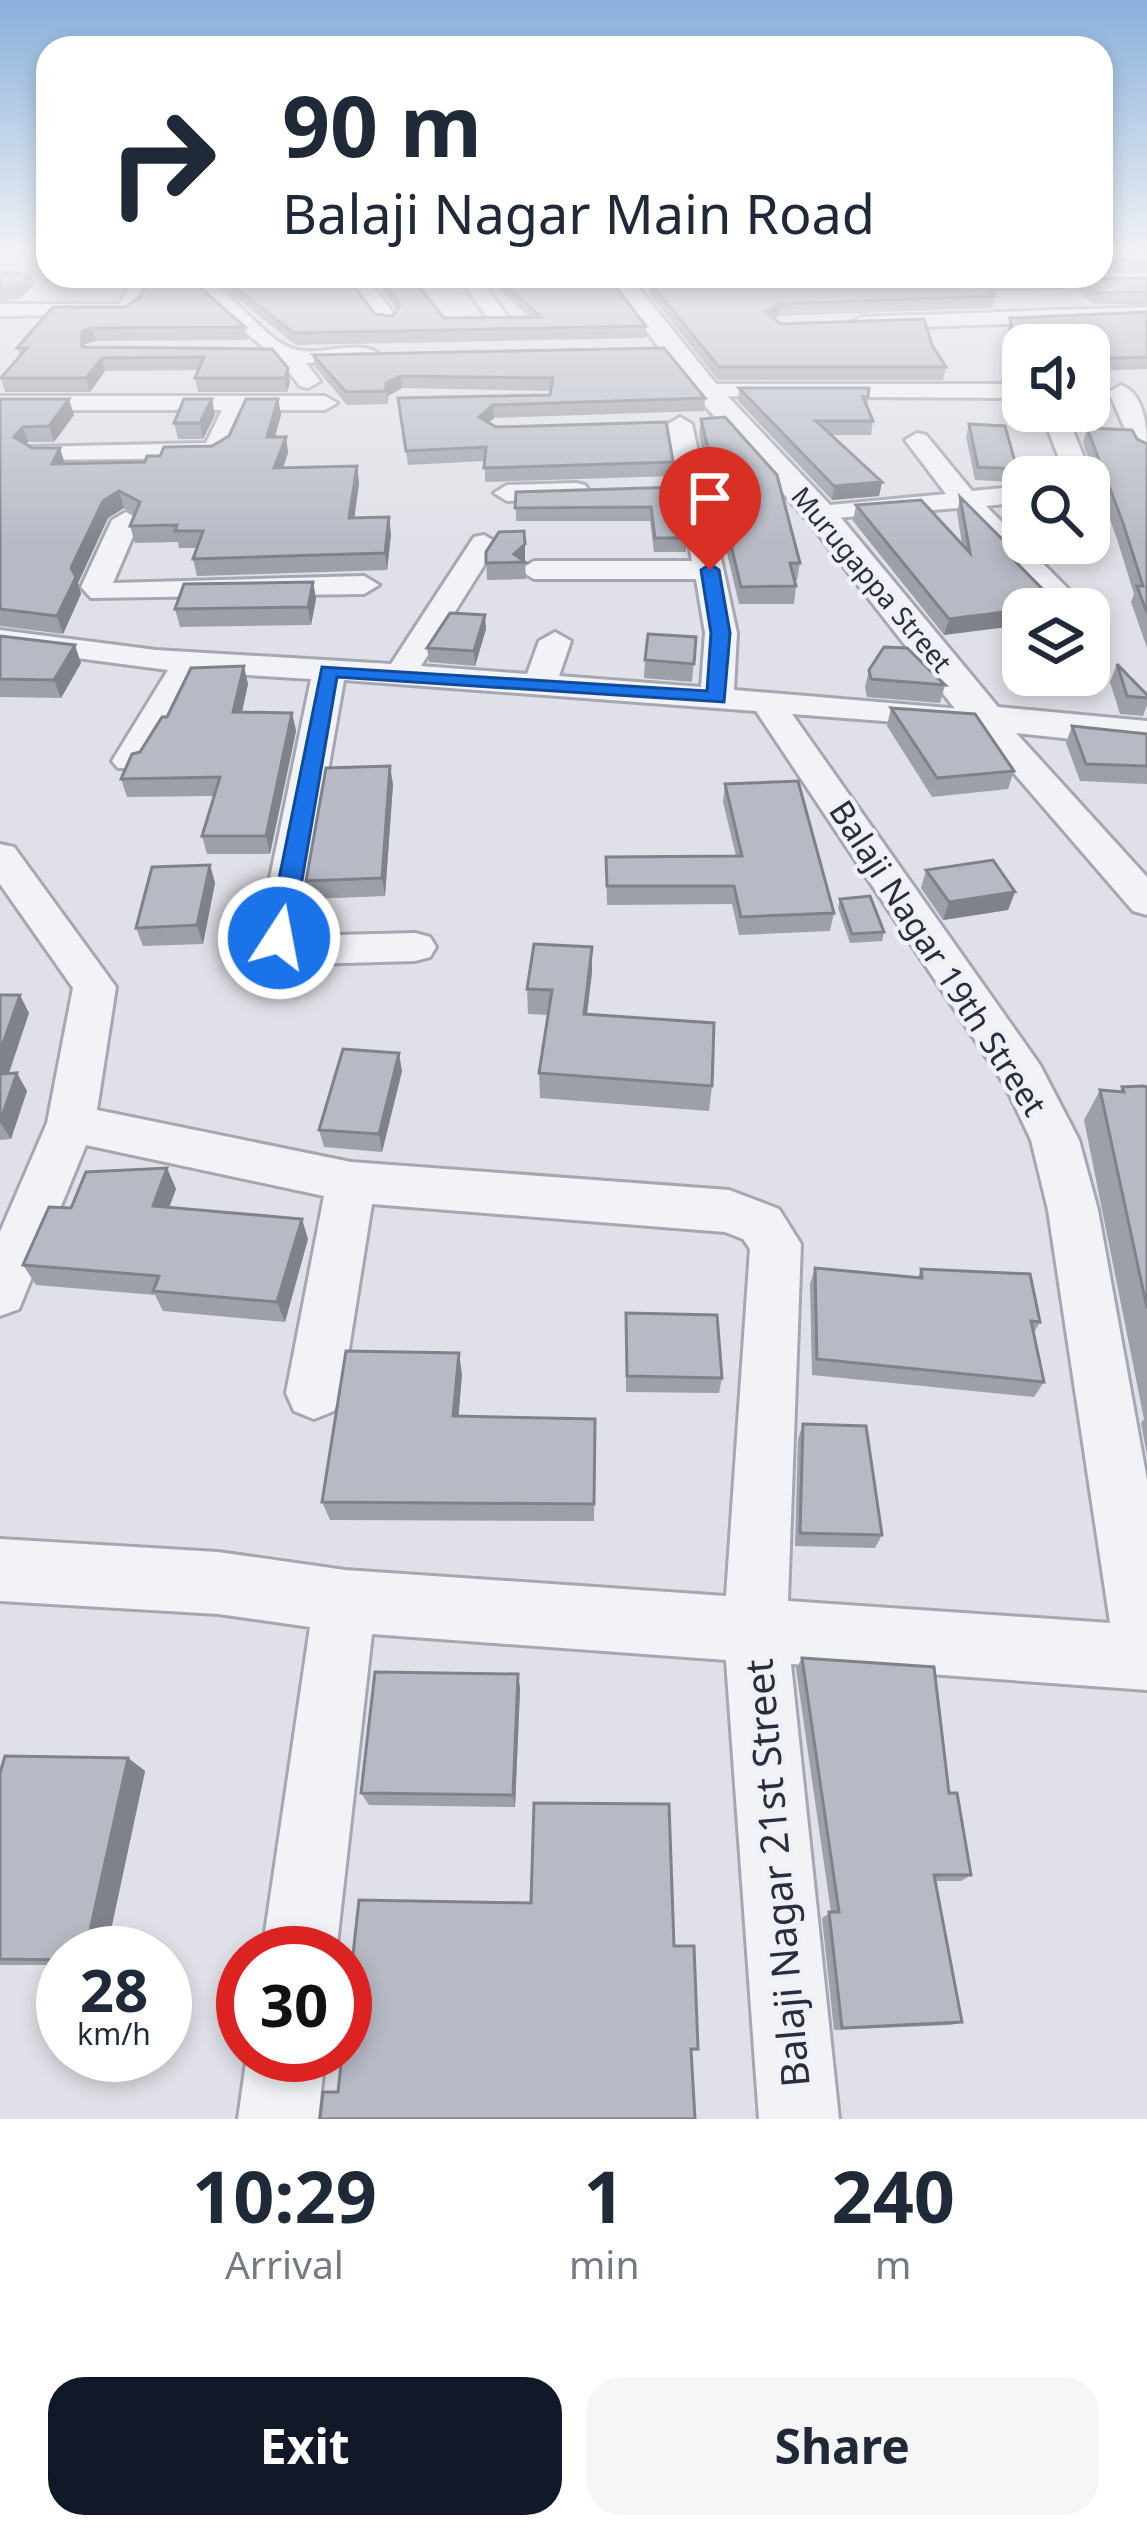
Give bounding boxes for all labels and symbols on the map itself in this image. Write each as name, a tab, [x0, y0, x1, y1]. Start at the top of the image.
pin	[659, 447, 761, 570]
street label: Murugappa Street	[784, 478, 961, 680]
street label: Balaji Nagar 19th Street	[819, 791, 1058, 1124]
position arrow	[216, 875, 342, 1001]
street label: Balaji Nagar 21st Street	[730, 1657, 821, 2089]
speed limit sign: 30	[216, 1926, 372, 2082]

